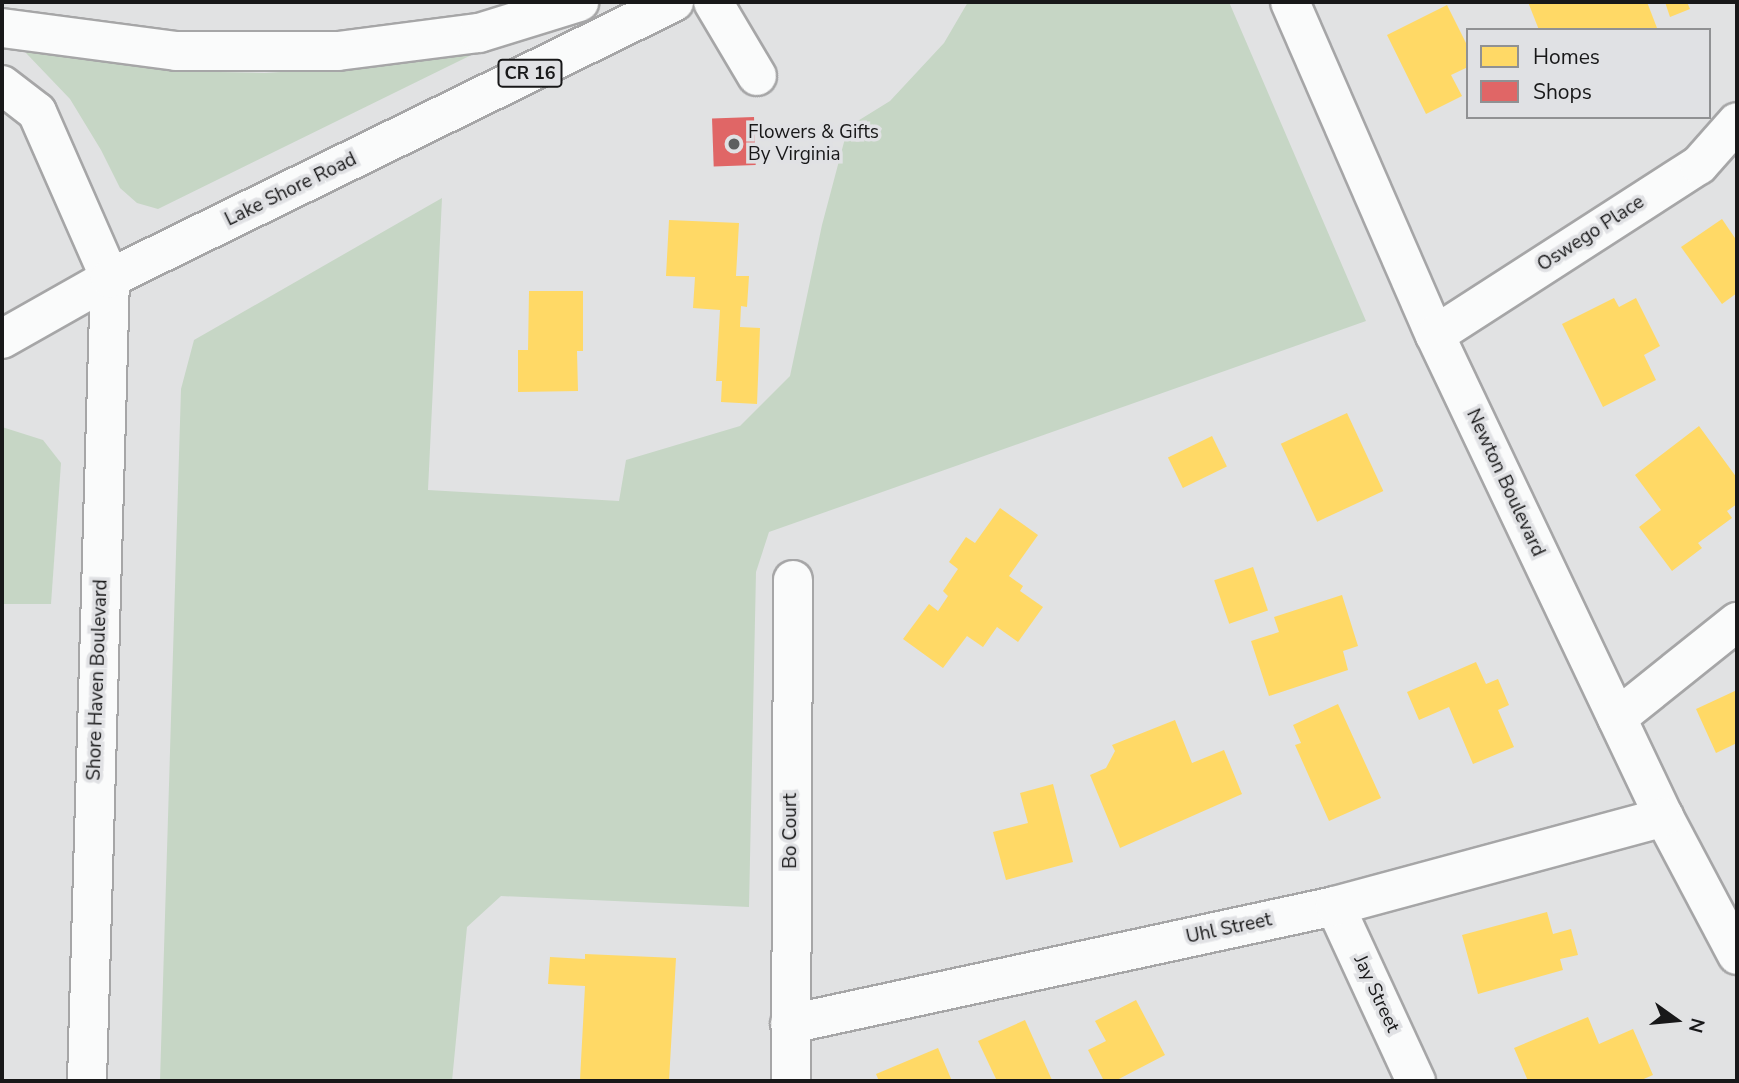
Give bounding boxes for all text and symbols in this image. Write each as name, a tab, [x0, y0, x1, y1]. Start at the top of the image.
legend	[1466, 28, 1711, 119]
text: Homes	[1533, 43, 1600, 71]
road number: CR 16	[497, 58, 563, 88]
text: Shops	[1533, 78, 1592, 106]
place label: Flowers & Gifts By Virginia	[748, 122, 879, 166]
marker: Flowers & Gifts By Virginia	[726, 136, 742, 152]
street label: Lake Shore Road	[221, 148, 361, 232]
street label: Oswego Place	[1533, 191, 1649, 277]
street label: Newton Boulevard	[1461, 406, 1549, 560]
street label: Shore Haven Boulevard	[83, 579, 113, 781]
street label: Bo Court	[780, 793, 802, 869]
street label: Uhl Street	[1184, 909, 1274, 949]
street label: Jay Street	[1348, 952, 1404, 1036]
north arrow	[1641, 985, 1711, 1055]
text: N	[1682, 1015, 1711, 1036]

